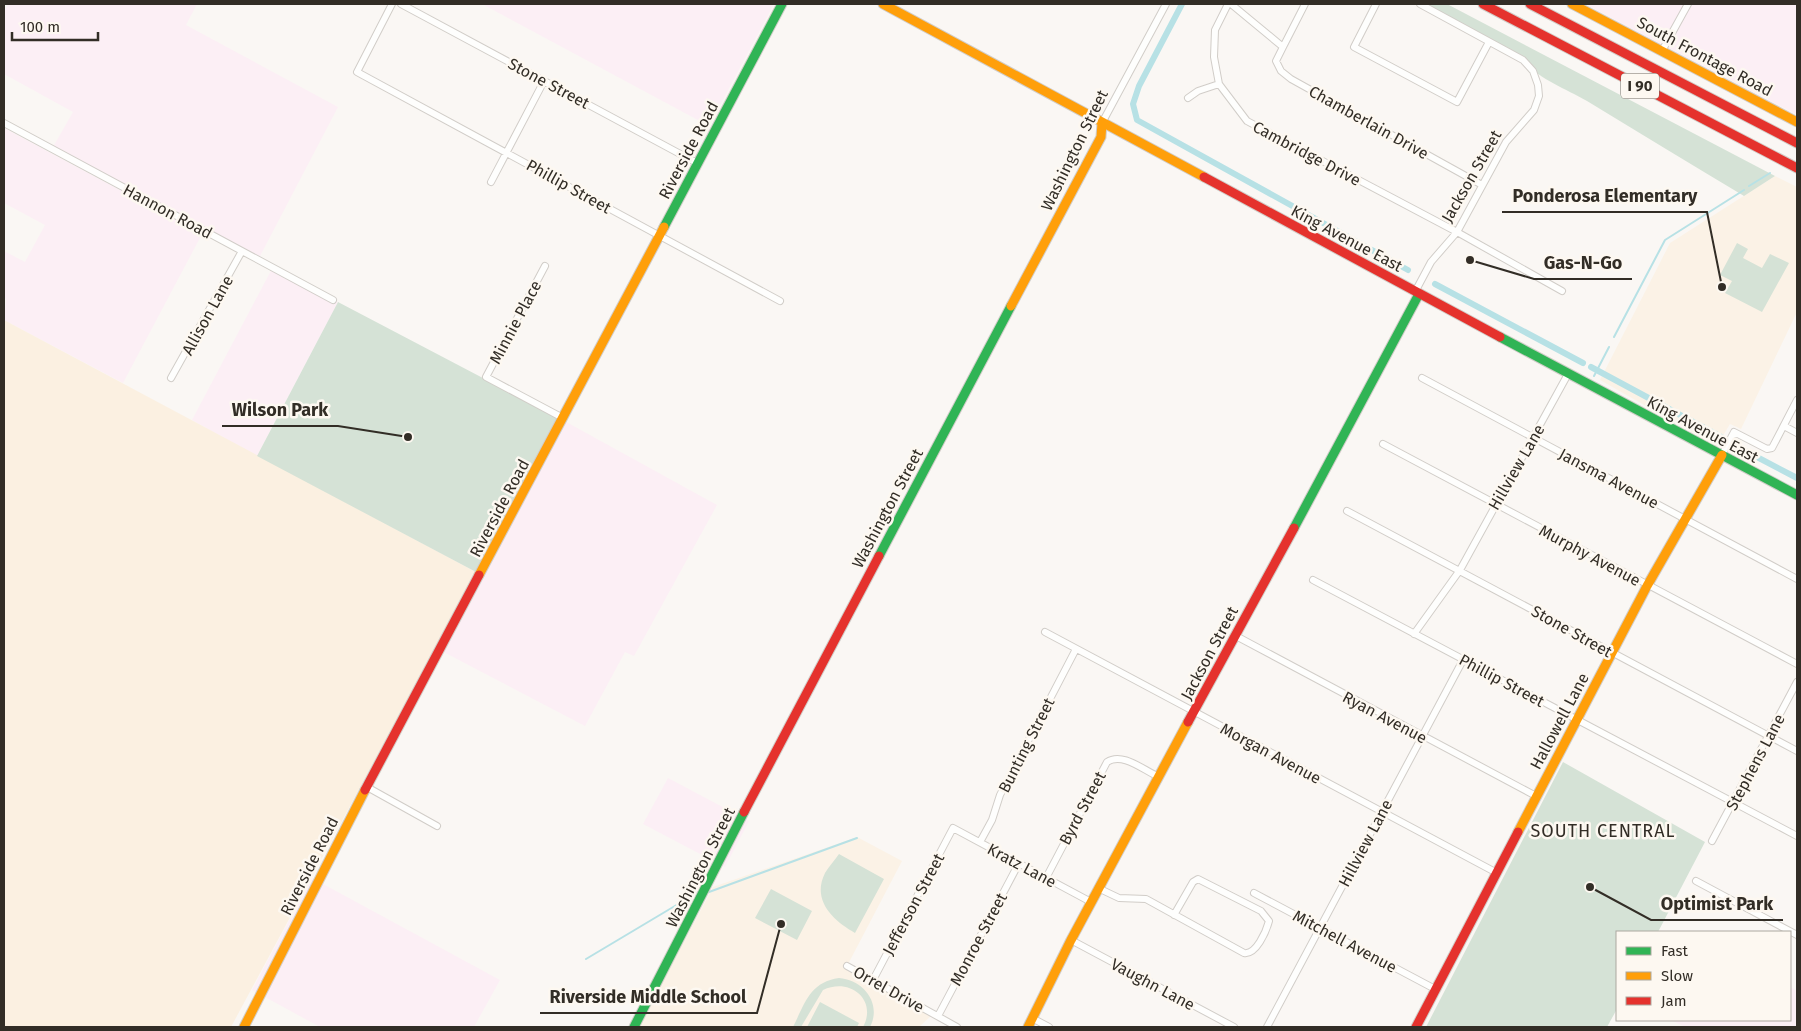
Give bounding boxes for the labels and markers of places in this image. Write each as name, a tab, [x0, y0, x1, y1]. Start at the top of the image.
callout: Ponderosa Elementary	[1502, 179, 1707, 212]
callout: Gas-N-Go	[1534, 246, 1632, 279]
callout: Wilson Park	[222, 393, 338, 426]
callout: Optimist Park	[1651, 887, 1783, 920]
callout: Riverside Middle School	[540, 980, 757, 1013]

